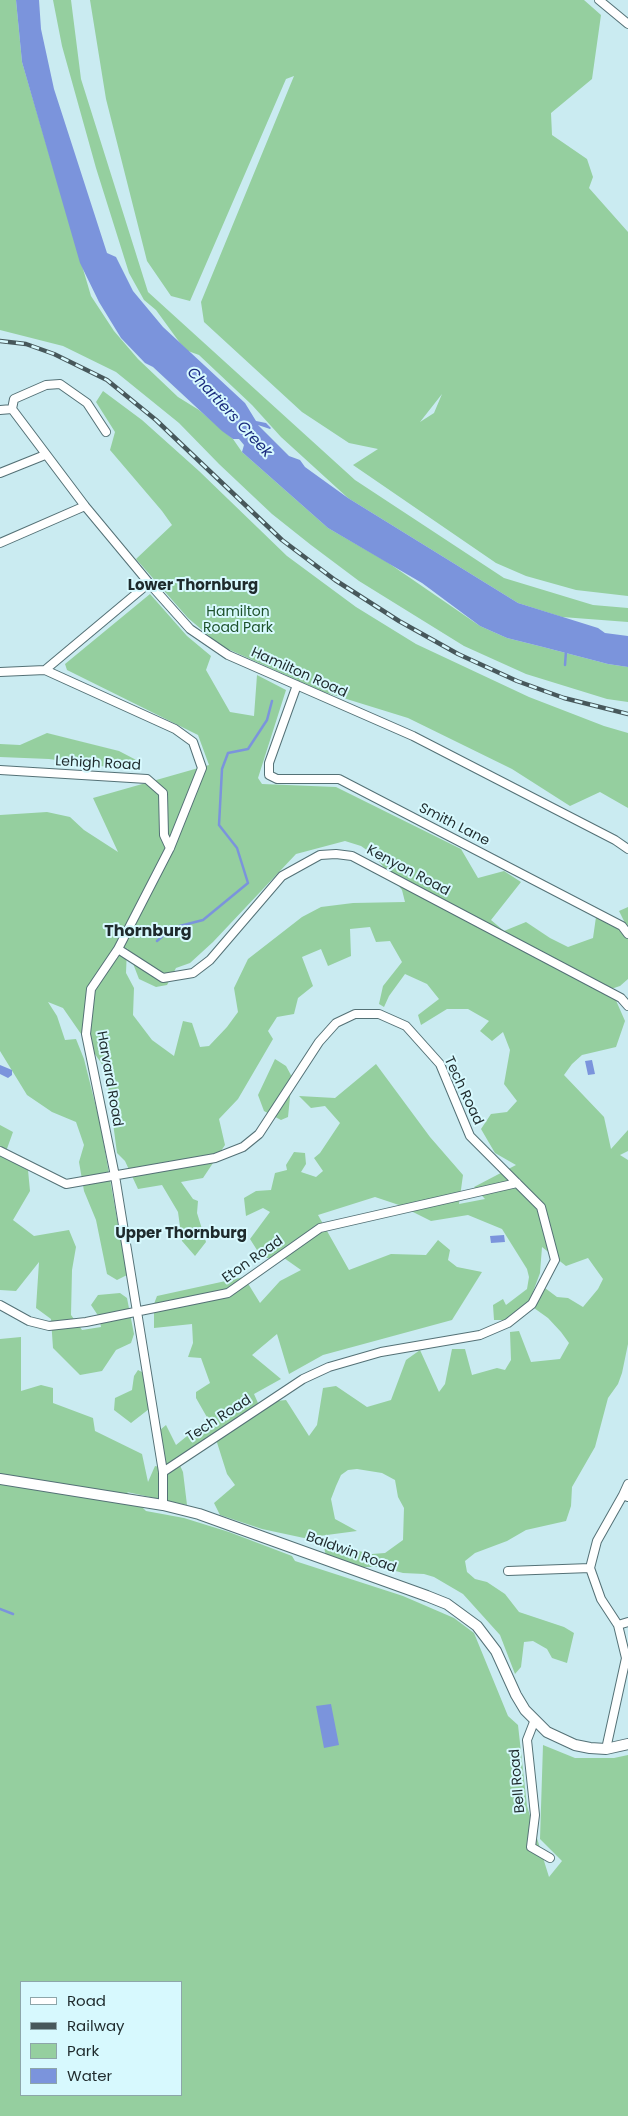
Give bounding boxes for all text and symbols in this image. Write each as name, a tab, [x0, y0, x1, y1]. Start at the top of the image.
water label: Chartiers Creek	[183, 364, 275, 462]
district label: Lower Thornburg	[128, 577, 258, 595]
park label: Hamilton Road Park	[203, 604, 273, 636]
street label: Hamilton Road	[248, 644, 350, 702]
street label: Lehigh Road	[55, 753, 141, 775]
street label: Smith Lane	[416, 800, 492, 850]
street label: Kenyon Road	[363, 842, 453, 900]
district label: Thornburg	[104, 922, 192, 942]
street label: Harvard Road	[92, 1030, 126, 1128]
street label: Tech Road	[440, 1054, 486, 1128]
district label: Upper Thornburg	[115, 1225, 247, 1243]
street label: Eton Road	[219, 1233, 287, 1287]
street label: Tech Road	[183, 1392, 255, 1446]
street label: Baldwin Road	[304, 1529, 398, 1577]
street label: Bell Road	[507, 1748, 529, 1814]
legend	[20, 1981, 182, 2096]
text: Road	[67, 1990, 106, 2011]
text: Railway	[67, 2015, 125, 2036]
text: Park	[67, 2040, 99, 2061]
text: Water	[67, 2065, 112, 2086]

